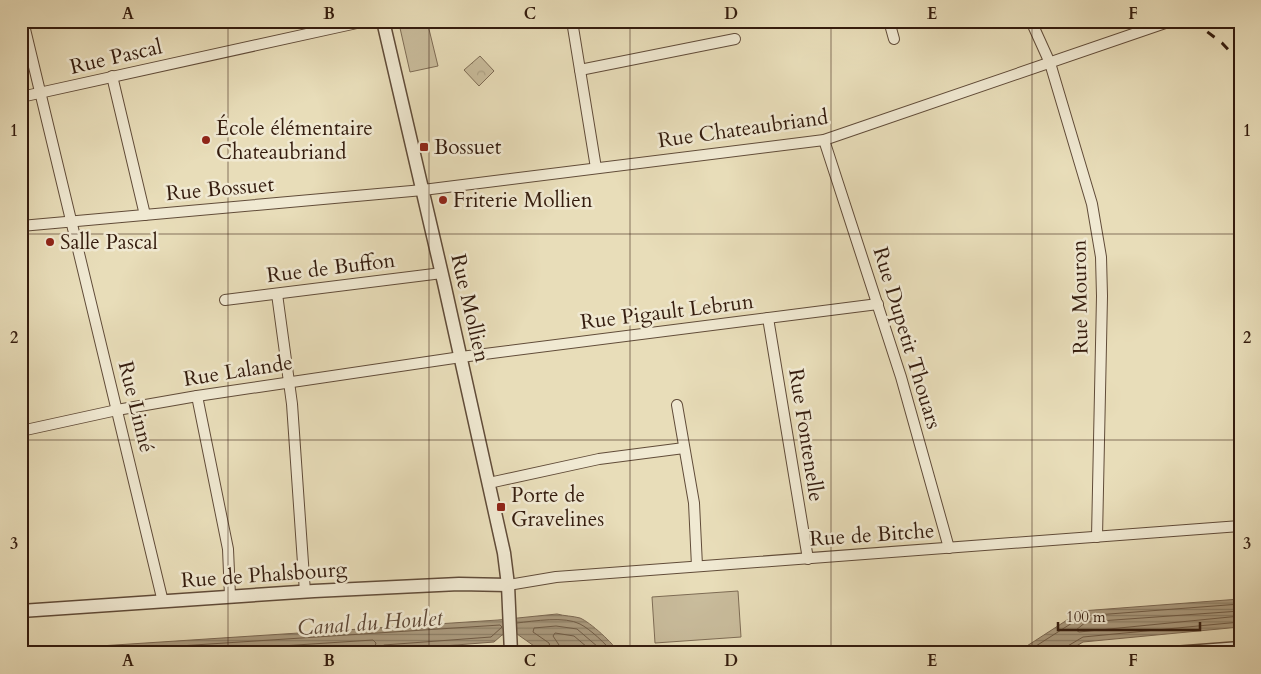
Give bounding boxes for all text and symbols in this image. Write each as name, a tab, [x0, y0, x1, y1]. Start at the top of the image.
text: A	[122, 3, 134, 25]
text: B	[323, 3, 335, 25]
text: C	[524, 3, 536, 25]
text: D	[724, 3, 738, 25]
text: E	[927, 3, 937, 25]
text: F	[1128, 3, 1138, 25]
street label: Rue Pascal	[67, 32, 165, 82]
street label: Rue Chateaubriand	[656, 103, 830, 155]
place label: École élémentaire Chateaubriand	[216, 114, 373, 167]
text: 1	[10, 120, 18, 142]
text: 1	[1243, 120, 1251, 142]
place label: Bossuet	[434, 133, 502, 162]
marker: École élémentaire Chateaubriand	[200, 134, 212, 146]
marker: Bossuet	[418, 141, 430, 153]
street label: Rue Bossuet	[165, 170, 276, 208]
place label: Friterie Mollien	[453, 186, 593, 215]
marker: Friterie Mollien	[437, 194, 449, 206]
place label: Salle Pascal	[60, 228, 158, 257]
marker: Salle Pascal	[44, 236, 56, 248]
street label: Rue Mouron	[1064, 239, 1096, 355]
street label: Rue Dupetit Thouars	[866, 243, 948, 433]
street label: Rue de Buffon	[265, 246, 397, 290]
street label: Rue Mollien	[443, 251, 497, 365]
street label: Rue Pigault Lebrun	[579, 287, 755, 337]
text: 2	[10, 327, 18, 349]
text: 2	[1243, 327, 1251, 349]
street label: Rue Lalande	[181, 348, 295, 394]
street label: Rue Linné	[111, 358, 161, 456]
street label: Rue Fontenelle	[781, 366, 831, 504]
place label: Porte de Gravelines	[511, 481, 604, 534]
marker: Porte de Gravelines	[495, 501, 507, 513]
street label: Rue de Bitche	[809, 516, 935, 554]
text: 3	[10, 533, 18, 555]
text: 3	[1243, 533, 1251, 555]
street label: Rue de Phalsbourg	[180, 555, 348, 595]
scale bar	[1058, 599, 1201, 631]
water label: Canal du Houlet	[296, 603, 444, 643]
text: 100 m	[1066, 607, 1106, 627]
text: A	[122, 650, 134, 672]
text: B	[323, 650, 335, 672]
text: C	[524, 650, 536, 672]
text: D	[724, 650, 738, 672]
text: E	[927, 650, 937, 672]
text: F	[1128, 650, 1138, 672]

